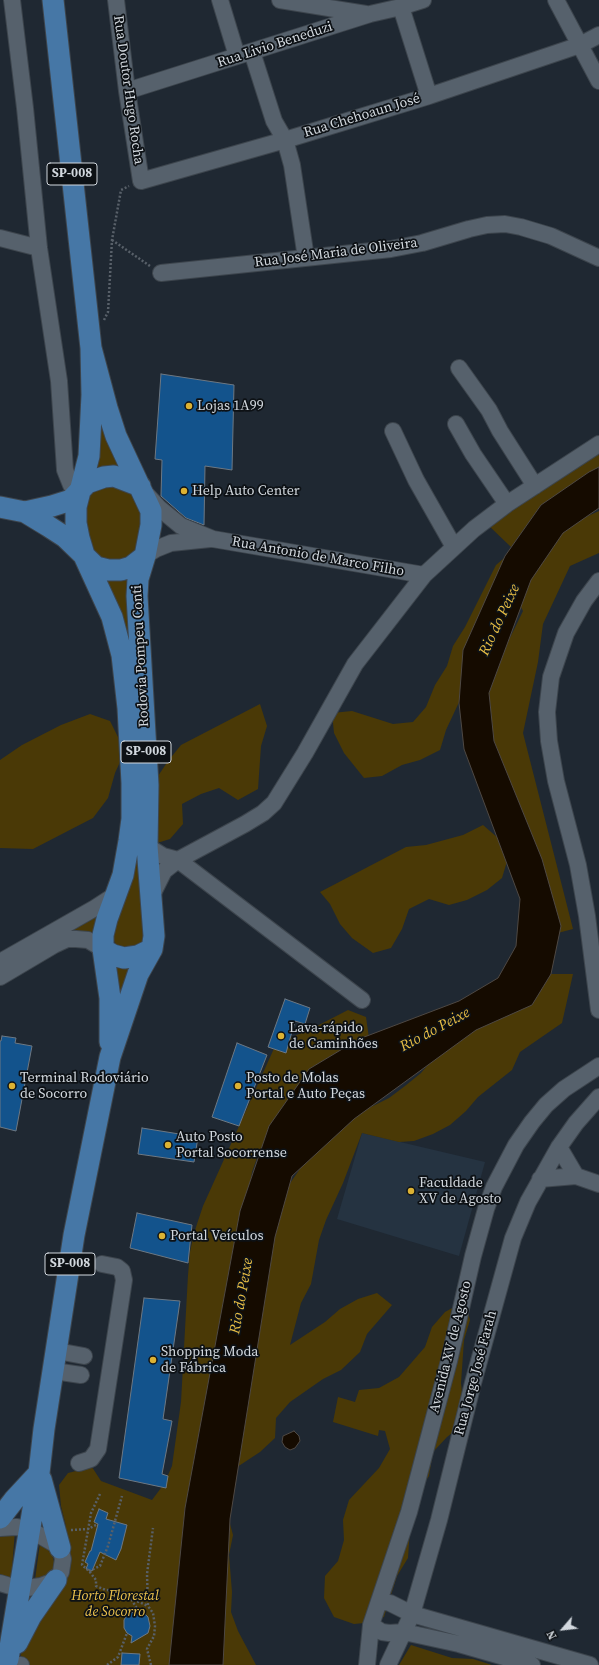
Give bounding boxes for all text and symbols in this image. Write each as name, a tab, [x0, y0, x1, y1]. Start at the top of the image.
street label: Rua Doutor Hugo Rocha	[109, 14, 147, 166]
street label: Rua Livio Beneduzi	[215, 18, 335, 72]
street label: Rua Chehoaun José	[302, 90, 422, 142]
road number: SP-008	[47, 163, 97, 185]
street label: Rua José Maria de Oliveira	[254, 235, 418, 271]
place label: Lojas 1A99	[197, 398, 264, 414]
marker: Lojas 1A99	[184, 401, 194, 411]
place label: Help Auto Center	[192, 483, 300, 499]
marker: Help Auto Center	[179, 486, 189, 496]
street label: Rua Antonio de Marco Filho	[230, 534, 406, 580]
water label: Rio do Peixe	[476, 581, 524, 659]
street label: Rodovia Pompeu Conti	[129, 584, 153, 728]
road number: SP-008	[121, 741, 171, 763]
water label: Rio do Peixe	[397, 1004, 473, 1056]
place label: Lava-rápido de Caminhões	[289, 1020, 378, 1052]
marker: Lava-rápido de Caminhões	[276, 1031, 286, 1041]
place label: Terminal Rodoviário de Socorro	[20, 1070, 149, 1102]
place label: Posto de Molas Portal e Auto Peças	[246, 1070, 365, 1102]
marker: Terminal Rodoviário de Socorro	[7, 1081, 17, 1091]
marker: Posto de Molas Portal e Auto Peças	[233, 1081, 243, 1091]
place label: Auto Posto Portal Socorrense	[176, 1129, 287, 1162]
marker: Auto Posto Portal Socorrense	[163, 1140, 173, 1150]
place label: Faculdade XV de Agosto	[419, 1175, 502, 1208]
marker: Faculdade XV de Agosto	[406, 1186, 416, 1196]
place label: Portal Veículos	[170, 1228, 264, 1244]
marker: Portal Veículos	[157, 1231, 167, 1241]
road number: SP-008	[45, 1253, 95, 1275]
water label: Rio do Peixe	[226, 1257, 258, 1335]
street label: Avenida XV de Agosto	[426, 1279, 476, 1415]
street label: Rua Jorge José Farah	[451, 1309, 501, 1437]
place label: Shopping Moda de Fábrica	[161, 1344, 258, 1376]
marker: Shopping Moda de Fábrica	[148, 1355, 158, 1365]
park label: Horto Florestal de Socorro	[71, 1588, 159, 1620]
north arrow	[543, 1609, 583, 1649]
text: N	[543, 1628, 560, 1642]

